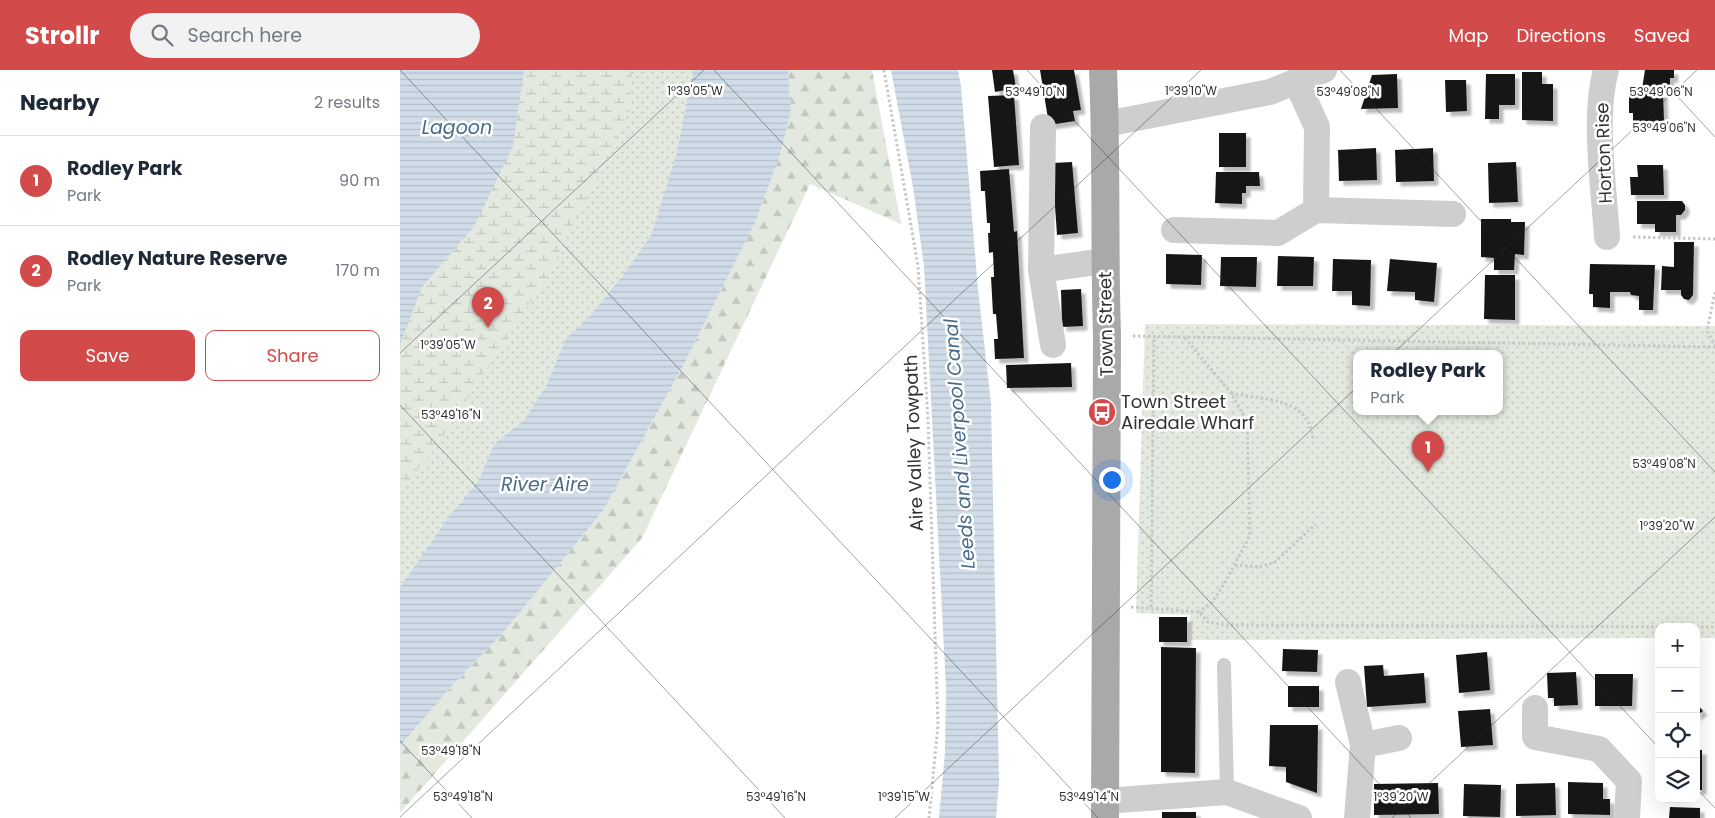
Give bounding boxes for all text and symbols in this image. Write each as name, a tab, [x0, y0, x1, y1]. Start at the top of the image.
search box	[130, 13, 480, 58]
text: Strollr	[25, 19, 100, 52]
icon: search	[148, 21, 176, 49]
text: Search here	[188, 22, 302, 49]
text: Map	[1449, 23, 1488, 48]
text: Directions	[1516, 23, 1606, 48]
text: Saved	[1634, 23, 1690, 48]
text: 1°39'05"W	[667, 82, 723, 99]
text: 1°39'10"W	[1165, 82, 1217, 99]
text: 53°49'10"N	[1005, 83, 1065, 100]
text: 53°49'08"N	[1316, 83, 1380, 100]
text: 53°49'06"N	[1629, 83, 1693, 100]
text: Nearby	[20, 88, 100, 117]
text: 2 results	[314, 91, 380, 114]
street label: Horton Rise	[1589, 102, 1618, 204]
water label: Lagoon	[422, 114, 492, 141]
text: 53°49'06"N	[1632, 119, 1696, 136]
text: Rodley Park	[67, 155, 182, 182]
text: 1	[33, 169, 39, 192]
text: 90 m	[339, 169, 380, 192]
text: Park	[67, 184, 101, 207]
text: Rodley Nature Reserve	[67, 245, 287, 272]
text: 2	[31, 259, 41, 282]
text: 170 m	[335, 259, 380, 282]
street label: Town Street	[1092, 271, 1119, 377]
text: Park	[67, 274, 101, 297]
pin: 2	[472, 287, 504, 328]
water label: Leeds and Liverpool Canal	[937, 318, 982, 570]
button: Save	[20, 330, 195, 381]
button: Share	[205, 330, 380, 381]
text: 1°39'05"W	[420, 336, 476, 353]
popup	[1353, 350, 1503, 415]
street label: Aire Valley Towpath	[898, 354, 929, 532]
text: Rodley Park	[1370, 357, 1486, 384]
text: Park	[1370, 386, 1405, 409]
place label: Town Street Airedale Wharf	[1121, 389, 1254, 435]
bus stop icon: Town Street Airedale Wharf	[1087, 397, 1117, 427]
text: 53°49'16"N	[421, 406, 481, 423]
pin: 1	[1412, 431, 1444, 472]
text: 53°49'08"N	[1632, 455, 1696, 472]
your location	[1099, 467, 1125, 493]
water label: River Aire	[501, 471, 589, 498]
text: 1°39'20"W	[1640, 517, 1695, 534]
map controls	[1655, 623, 1700, 803]
button: +	[1655, 623, 1700, 668]
button: −	[1655, 668, 1700, 713]
button: locate	[1655, 713, 1700, 758]
text: 53°49'18"N	[421, 742, 481, 759]
button: layers	[1655, 758, 1700, 803]
text: 53°49'18"N	[433, 788, 493, 805]
text: 53°49'16"N	[746, 788, 806, 805]
text: 1°39'15"W	[878, 788, 930, 805]
text: 53°49'14"N	[1059, 788, 1119, 805]
text: 1°39'20"W	[1374, 788, 1429, 805]

